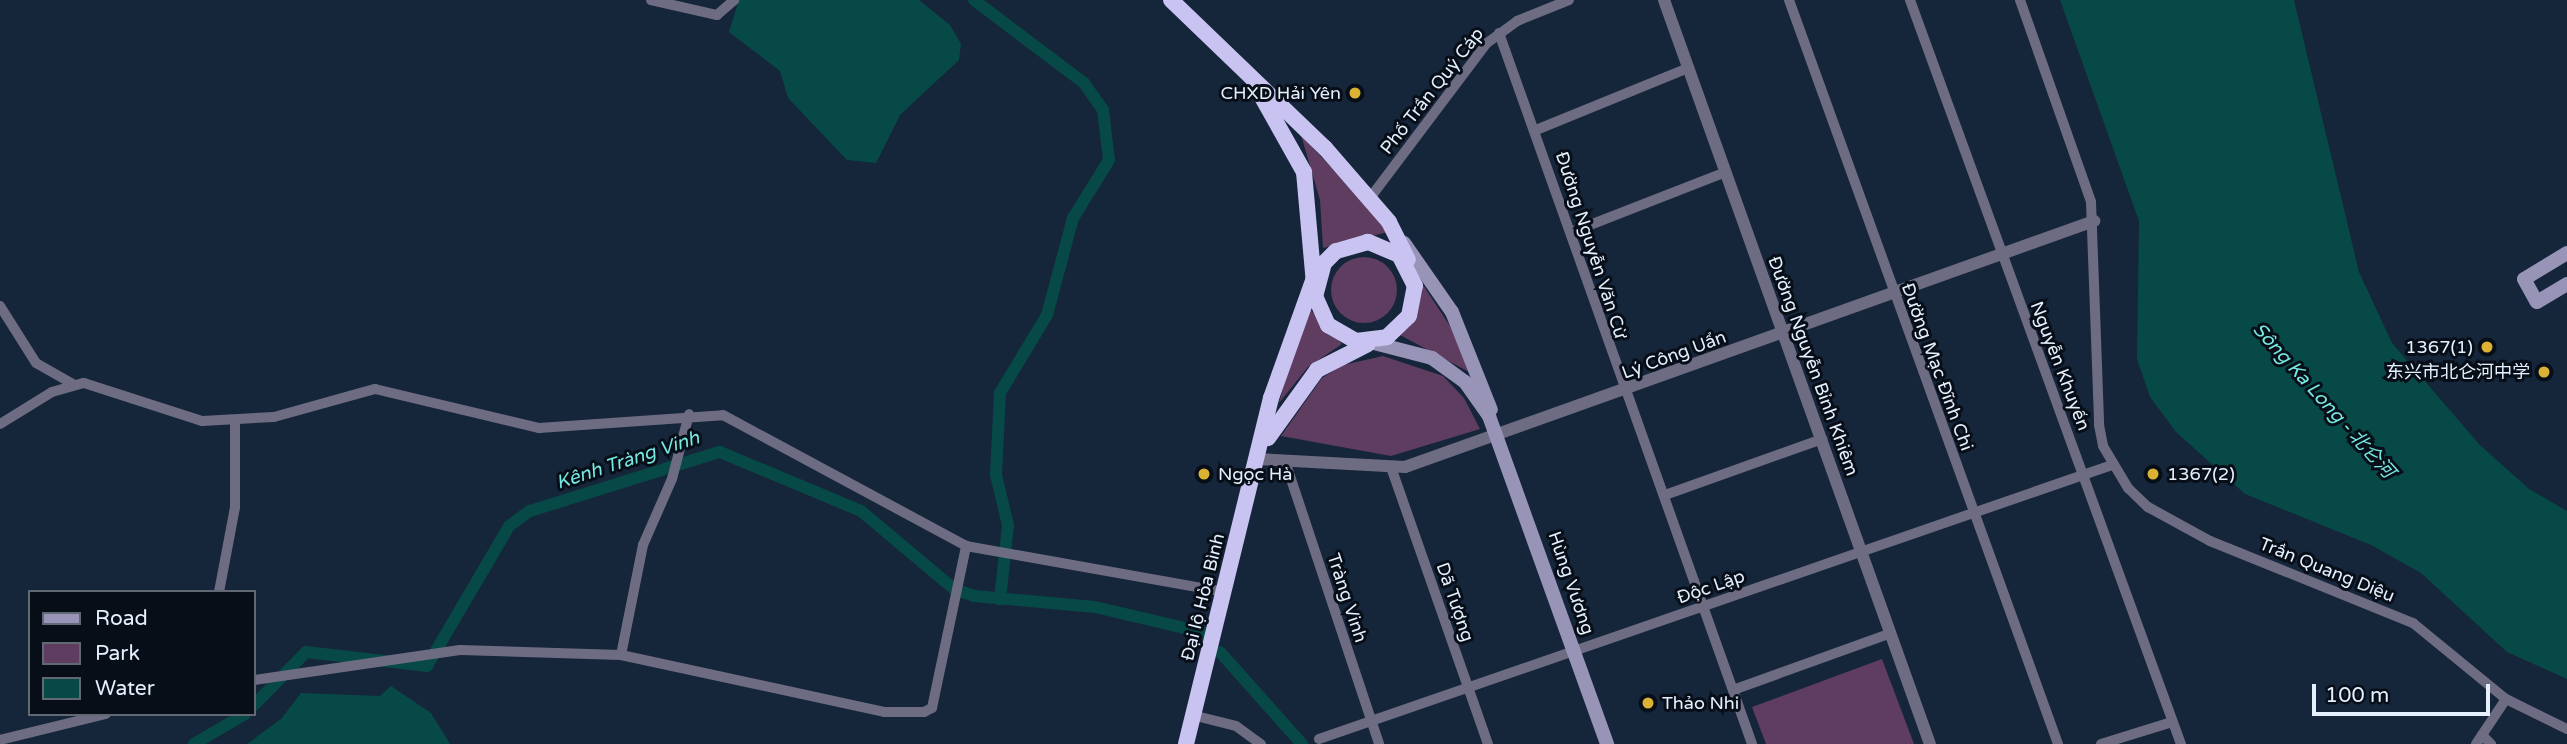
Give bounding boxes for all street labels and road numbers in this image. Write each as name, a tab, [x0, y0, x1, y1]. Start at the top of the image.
street label: Phố Trần Quý Cáp	[1376, 23, 1488, 159]
street label: Đường Nguyễn Văn Cừ	[1551, 149, 1631, 341]
street label: Đường Nguyễn Bỉnh Khiêm	[1763, 253, 1863, 479]
street label: Đường Mạc Đĩnh Chi	[1897, 280, 1977, 454]
street label: Nguyễn Khuyến	[2025, 298, 2095, 434]
street label: Lý Công Uẩn	[1619, 326, 1729, 384]
street label: Hùng Vương	[1543, 529, 1599, 637]
street label: Đại lộ Hòa Bình	[1177, 531, 1229, 663]
street label: Trần Quang Diệu	[2256, 533, 2398, 607]
street label: Tràng Vinh	[1322, 551, 1372, 645]
street label: Dã Tượng	[1431, 560, 1479, 644]
street label: Độc Lập	[1674, 565, 1748, 609]

